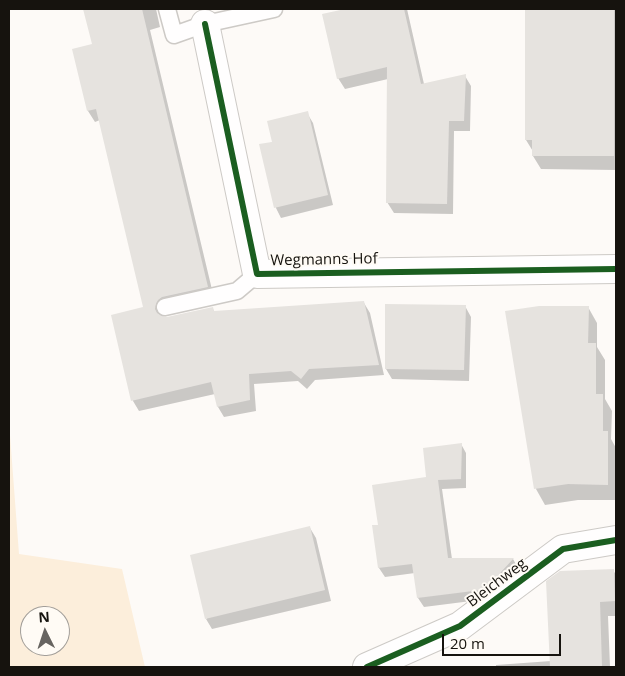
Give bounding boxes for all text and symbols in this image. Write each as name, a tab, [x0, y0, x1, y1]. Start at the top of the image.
street label: Wegmanns Hof	[270, 250, 378, 270]
street label: Bleichweg	[464, 555, 530, 611]
north arrow	[20, 606, 70, 656]
text: N	[38, 607, 50, 626]
scale bar	[445, 624, 564, 656]
text: 20 m	[450, 633, 485, 653]

